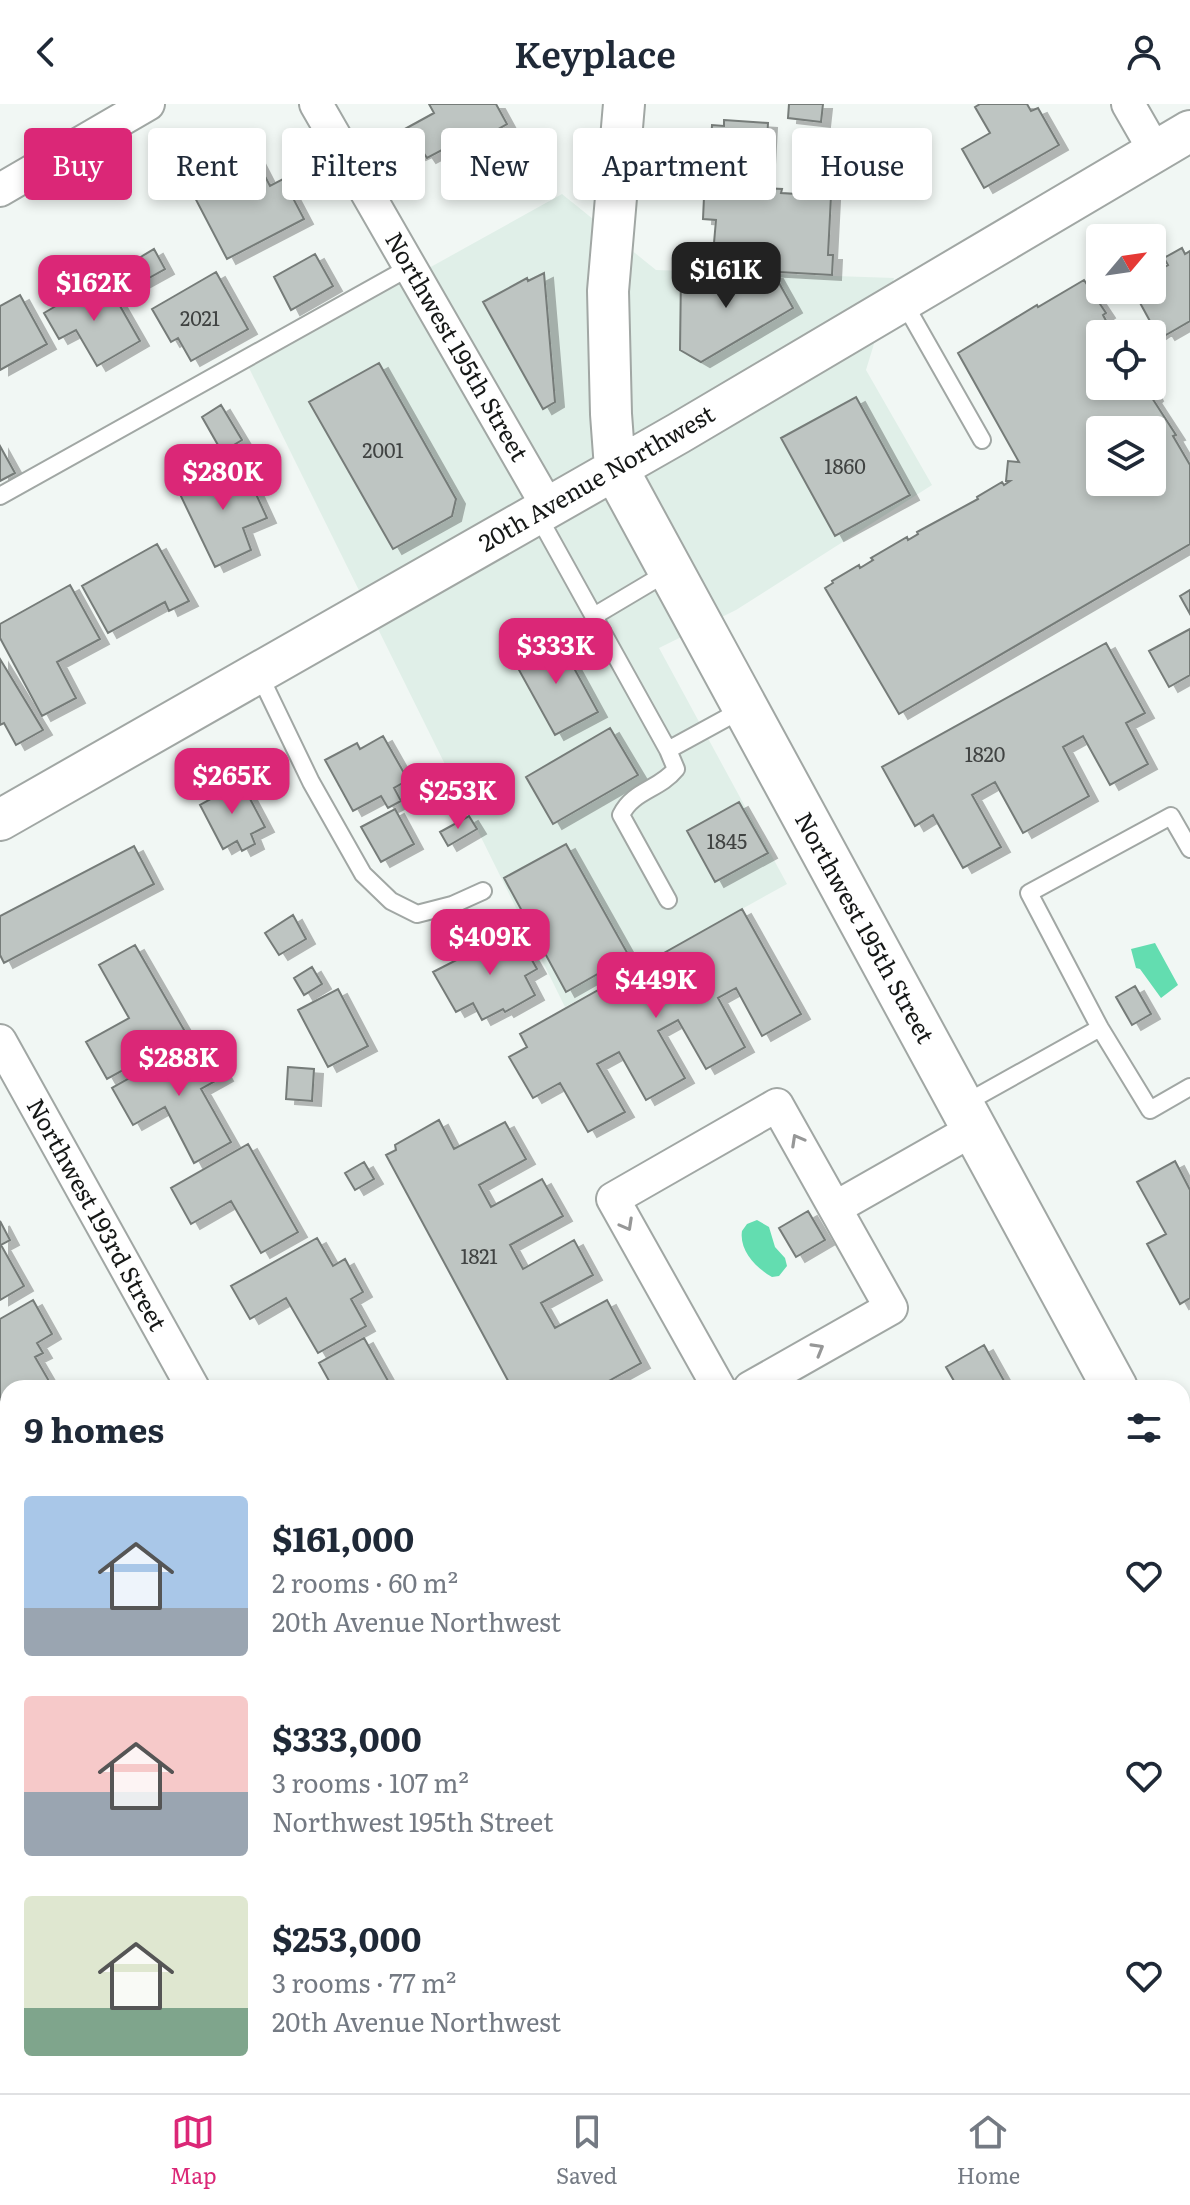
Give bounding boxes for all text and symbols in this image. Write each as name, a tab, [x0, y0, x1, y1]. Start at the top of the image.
text: Keyplace	[514, 26, 676, 79]
icon: back	[24, 30, 68, 74]
icon: person	[1122, 30, 1166, 74]
chip: Buy	[24, 128, 132, 200]
chip: Rent	[148, 128, 266, 200]
chip: Filters	[282, 128, 425, 200]
chip: New	[441, 128, 557, 200]
chip: Apartment	[573, 128, 776, 200]
chip: House	[792, 128, 932, 200]
north arrow	[1086, 224, 1166, 304]
map controls	[1086, 224, 1166, 496]
street label: Northwest 195th Street	[378, 225, 538, 467]
pin: $161K	[670, 242, 782, 310]
text: $161K	[690, 248, 762, 287]
pin: $162K	[38, 255, 150, 323]
text: $162K	[56, 261, 132, 300]
house number: 2021	[180, 302, 220, 332]
button: locate	[1086, 320, 1166, 400]
street label: 20th Avenue Northwest	[471, 395, 720, 559]
button: layers	[1086, 416, 1166, 496]
house number: 2001	[362, 434, 404, 464]
pin: $280K	[167, 444, 279, 512]
text: $280K	[182, 450, 264, 489]
house number: 1860	[824, 450, 866, 480]
pin: $333K	[500, 618, 612, 686]
text: $333K	[517, 624, 595, 663]
house number: 1820	[965, 738, 1005, 768]
pin: $265K	[176, 748, 288, 816]
text: $265K	[192, 754, 272, 793]
pin: $253K	[402, 763, 514, 831]
text: $253K	[419, 769, 497, 808]
street label: Northwest 195th Street	[788, 805, 945, 1049]
house number: 1845	[707, 825, 747, 855]
pin: $409K	[434, 909, 546, 977]
text: $409K	[449, 915, 531, 954]
pin: $449K	[600, 952, 712, 1020]
text: $449K	[615, 958, 697, 997]
pin: $288K	[123, 1030, 235, 1098]
text: $288K	[139, 1036, 219, 1075]
street label: Northwest 193rd Street	[20, 1091, 177, 1337]
one-way arrow	[791, 1134, 807, 1149]
one-way arrow	[618, 1217, 633, 1231]
house number: 1821	[460, 1240, 498, 1270]
one-way arrow	[809, 1343, 824, 1359]
text: 9 homes	[24, 1403, 164, 1453]
icon: filters	[1122, 1406, 1166, 1450]
text: $161,000	[272, 1512, 414, 1562]
icon: home	[88, 1528, 184, 1624]
icon: heart	[1122, 1554, 1166, 1598]
text: 2 rooms · 60 m²	[272, 1562, 458, 1601]
text: 20th Avenue Northwest	[272, 1601, 561, 1640]
text: $333,000	[272, 1712, 422, 1762]
icon: home	[88, 1728, 184, 1824]
icon: heart	[1122, 1754, 1166, 1798]
text: 3 rooms · 107 m²	[272, 1762, 469, 1801]
text: Northwest 195th Street	[272, 1801, 553, 1840]
text: $253,000	[272, 1912, 421, 1962]
icon: home	[88, 1928, 184, 2024]
icon: heart	[1122, 1954, 1166, 1998]
text: 3 rooms · 77 m²	[272, 1962, 456, 2001]
text: 20th Avenue Northwest	[272, 2001, 561, 2040]
tab: Map	[170, 2110, 217, 2191]
tab: Saved	[556, 2110, 617, 2191]
tab: Home	[957, 2110, 1020, 2191]

